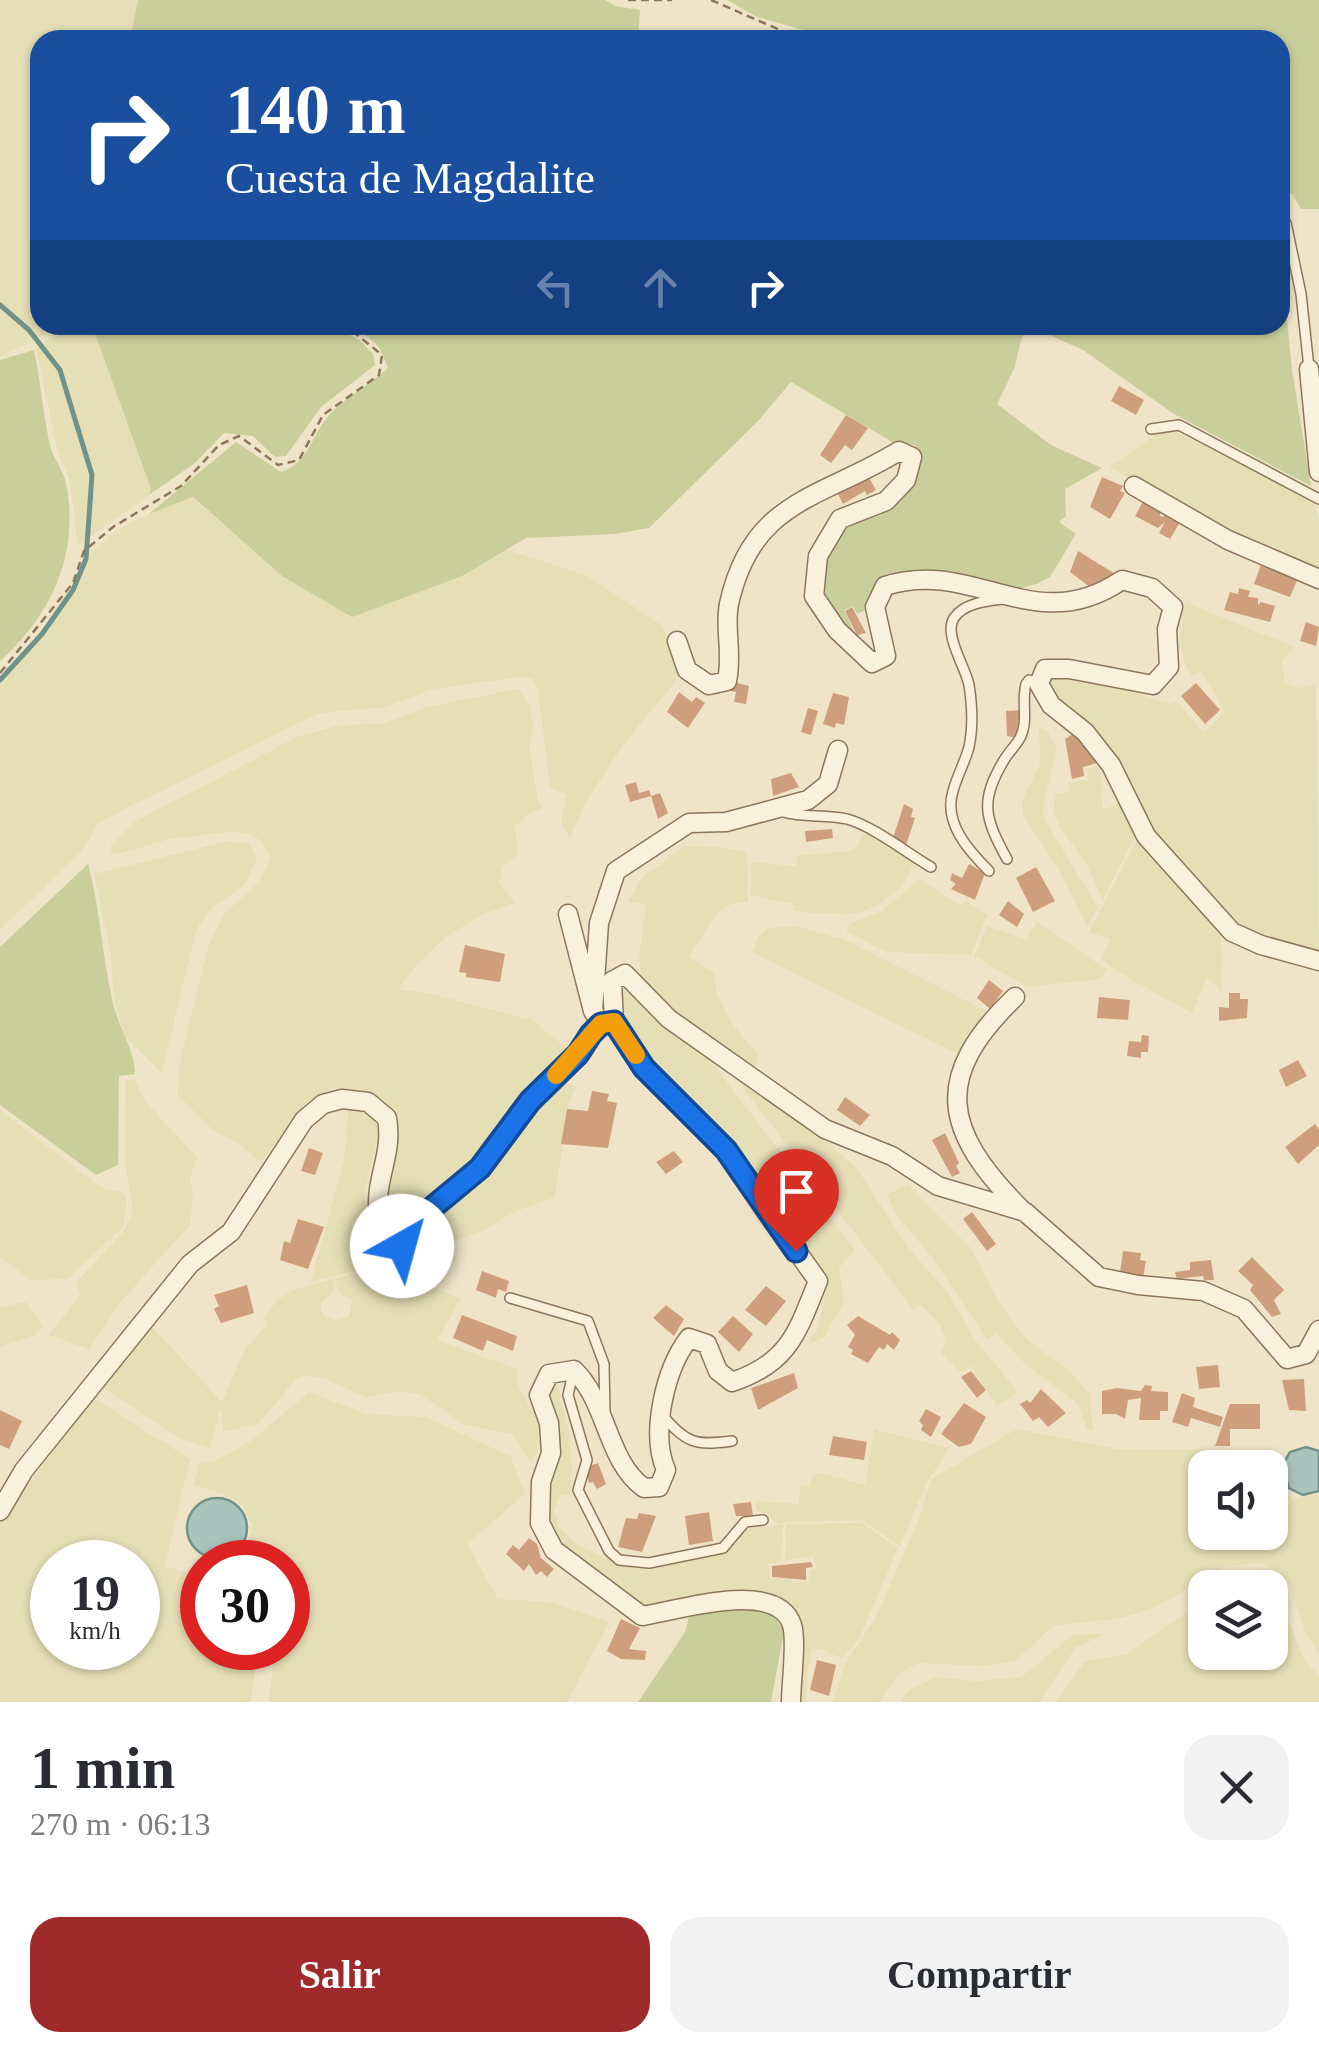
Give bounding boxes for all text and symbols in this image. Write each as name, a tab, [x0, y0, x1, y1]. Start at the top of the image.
icon: right	[60, 70, 190, 200]
text: 140 m	[225, 71, 406, 148]
text: Cuesta de Magdalite	[225, 153, 595, 203]
icon: left	[528, 260, 583, 315]
icon: ahead	[633, 260, 688, 315]
icon: right	[738, 260, 793, 315]
pin	[754, 1149, 839, 1252]
icon: arrive	[769, 1164, 824, 1219]
position arrow	[350, 1194, 454, 1298]
map controls	[1188, 1450, 1288, 1670]
button: sound	[1188, 1450, 1288, 1550]
speed limit sign: 30	[180, 1540, 310, 1670]
text: 19	[70, 1565, 120, 1621]
button: layers	[1188, 1570, 1288, 1670]
text: km/h	[69, 1617, 121, 1644]
text: 1 min	[30, 1735, 175, 1801]
button: close	[1184, 1735, 1289, 1840]
text: 270 m · 06:13	[30, 1806, 210, 1842]
button: Salir	[30, 1917, 650, 2032]
button: Compartir	[670, 1917, 1289, 2032]

